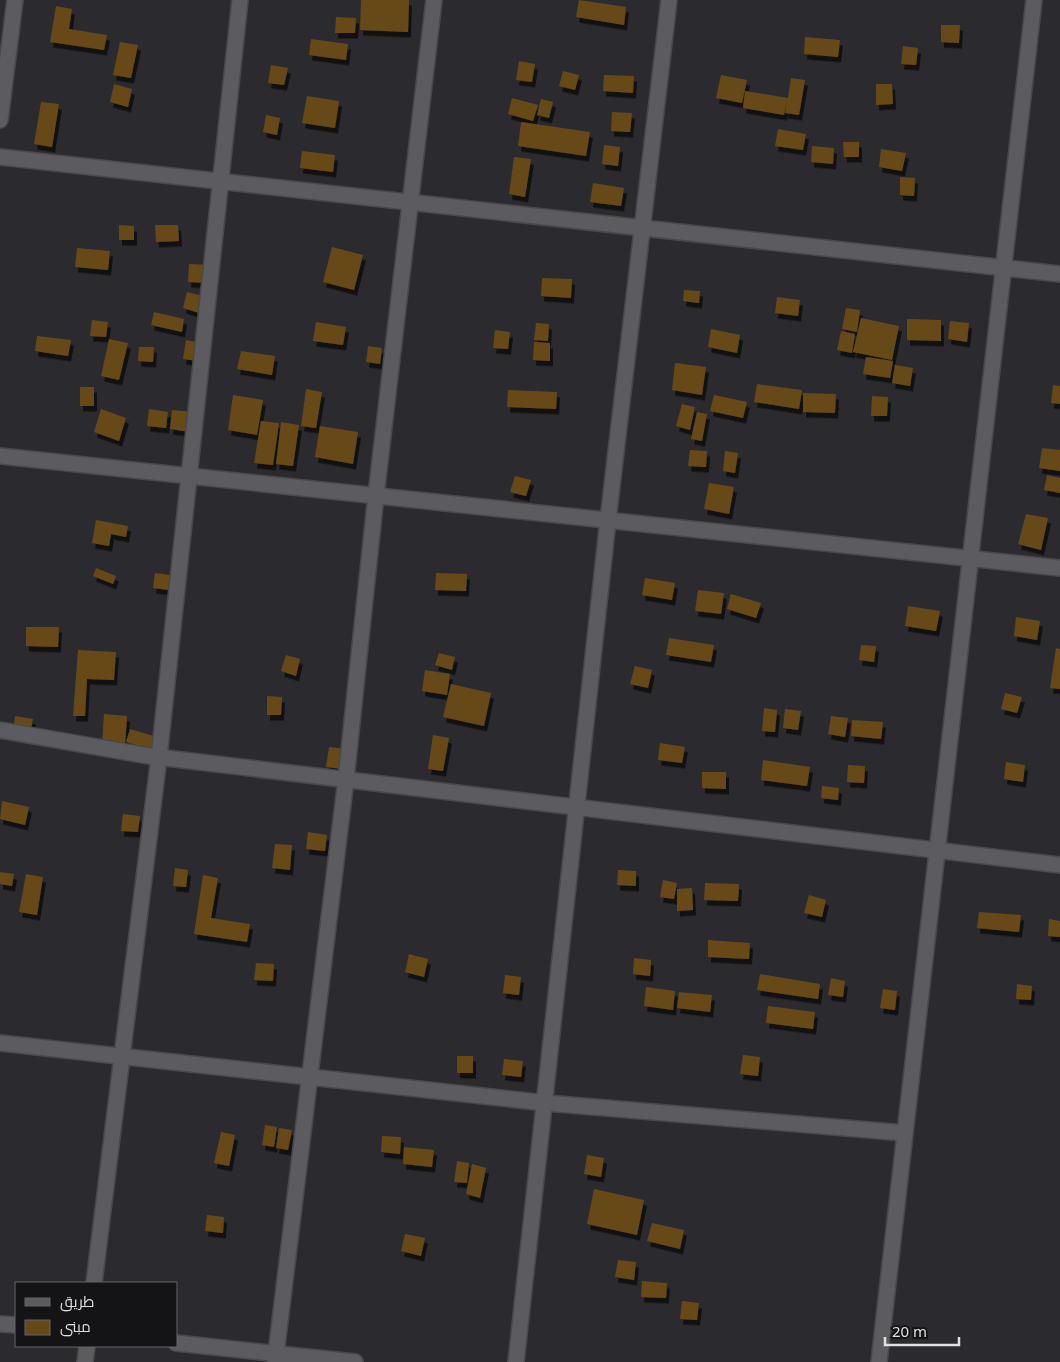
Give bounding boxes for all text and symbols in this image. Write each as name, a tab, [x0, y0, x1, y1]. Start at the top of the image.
legend	[15, 1282, 178, 1347]
text: طريق	[60, 1291, 94, 1312]
scale bar	[885, 1314, 959, 1346]
text: مبنى	[60, 1316, 91, 1337]
text: 20 m	[892, 1321, 927, 1341]

